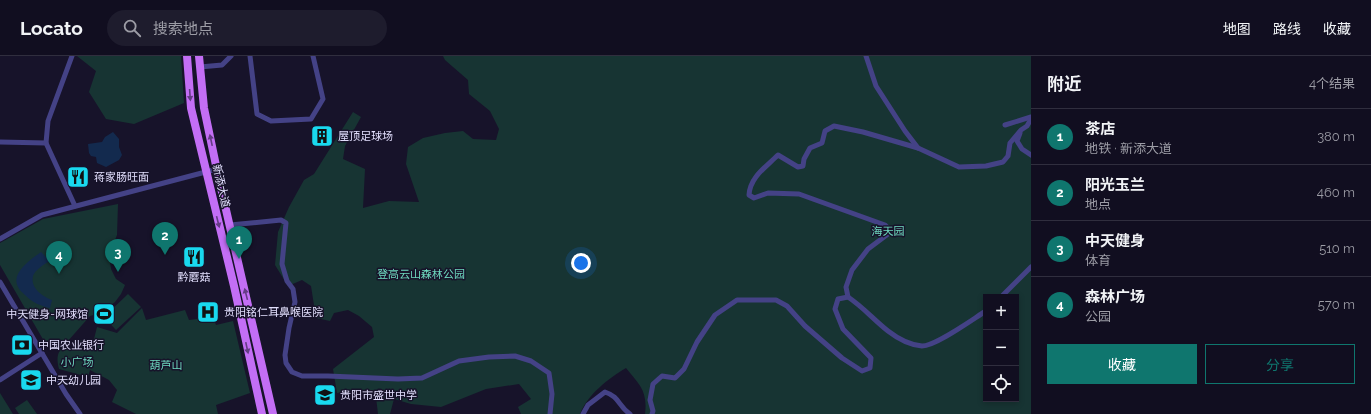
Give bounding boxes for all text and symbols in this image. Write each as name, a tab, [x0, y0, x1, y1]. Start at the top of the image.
search box	[107, 10, 387, 46]
text: Locato	[20, 17, 83, 39]
icon: search	[121, 17, 143, 39]
text: 搜索地点	[153, 20, 213, 38]
text: 地图	[1223, 21, 1251, 37]
text: 路线	[1273, 21, 1301, 37]
text: 收藏	[1323, 21, 1351, 37]
text: 附近	[1047, 74, 1081, 94]
text: 4个结果	[1309, 76, 1355, 91]
one-way arrow	[187, 89, 194, 101]
text: 茶店	[1085, 120, 1115, 138]
building icon: 屋顶足球场	[309, 123, 335, 149]
text: 1	[1057, 129, 1063, 144]
text: 380 m	[1317, 129, 1355, 144]
place label: 屋顶足球场	[338, 130, 393, 143]
one-way arrow	[207, 134, 213, 146]
text: 地铁 · 新添大道	[1085, 141, 1172, 156]
street label: 新添大道	[210, 163, 232, 209]
restaurant icon: 蒋家肠旺面	[65, 164, 91, 190]
place label: 蒋家肠旺面	[94, 171, 149, 184]
text: 阳光玉兰	[1085, 176, 1145, 194]
text: 2	[1056, 185, 1064, 200]
text: 460 m	[1317, 185, 1355, 200]
text: 地点	[1085, 197, 1111, 212]
one-way arrow	[215, 216, 221, 228]
pin: 2	[152, 222, 178, 255]
park label: 海天园	[872, 225, 905, 238]
pin: 1	[226, 226, 252, 259]
text: 中天健身	[1085, 232, 1145, 250]
pin: 3	[105, 239, 131, 272]
pin: 4	[46, 241, 72, 274]
text: 3	[1056, 241, 1064, 256]
text: 510 m	[1319, 241, 1355, 256]
restaurant icon: 黔蘑菇	[181, 244, 207, 270]
your location	[571, 253, 591, 273]
text: 体育	[1085, 253, 1111, 268]
park label: 登高云山森林公园	[377, 268, 465, 281]
place label: 黔蘑菇	[178, 271, 211, 284]
one-way arrow	[243, 288, 249, 300]
text: 森林广场	[1085, 288, 1145, 306]
map controls	[983, 294, 1019, 402]
button: +	[983, 294, 1019, 330]
text: 4	[1056, 297, 1064, 312]
text: 570 m	[1318, 297, 1355, 312]
hospital icon: 贵阳铭仁耳鼻喉医院	[195, 299, 221, 325]
sports icon: 中天健身-网球馆	[91, 301, 117, 327]
place label: 贵阳铭仁耳鼻喉医院	[224, 306, 323, 319]
place label: 中天健身-网球馆	[6, 308, 88, 321]
text: 公园	[1085, 309, 1111, 324]
button: −	[983, 330, 1019, 366]
bank icon: 中国农业银行	[9, 332, 35, 358]
place label: 中国农业银行	[38, 339, 104, 352]
one-way arrow	[245, 342, 251, 355]
button: 收藏	[1047, 344, 1197, 384]
button: 分享	[1205, 344, 1355, 384]
park label: 小广场	[61, 356, 94, 369]
park label: 葫芦山	[150, 359, 183, 372]
button: locate	[983, 366, 1019, 402]
school or university icon: 中天幼儿园	[18, 367, 44, 393]
place label: 中天幼儿园	[46, 374, 101, 387]
school or university icon: 贵阳市盛世中学	[312, 382, 338, 408]
place label: 贵阳市盛世中学	[340, 389, 417, 402]

